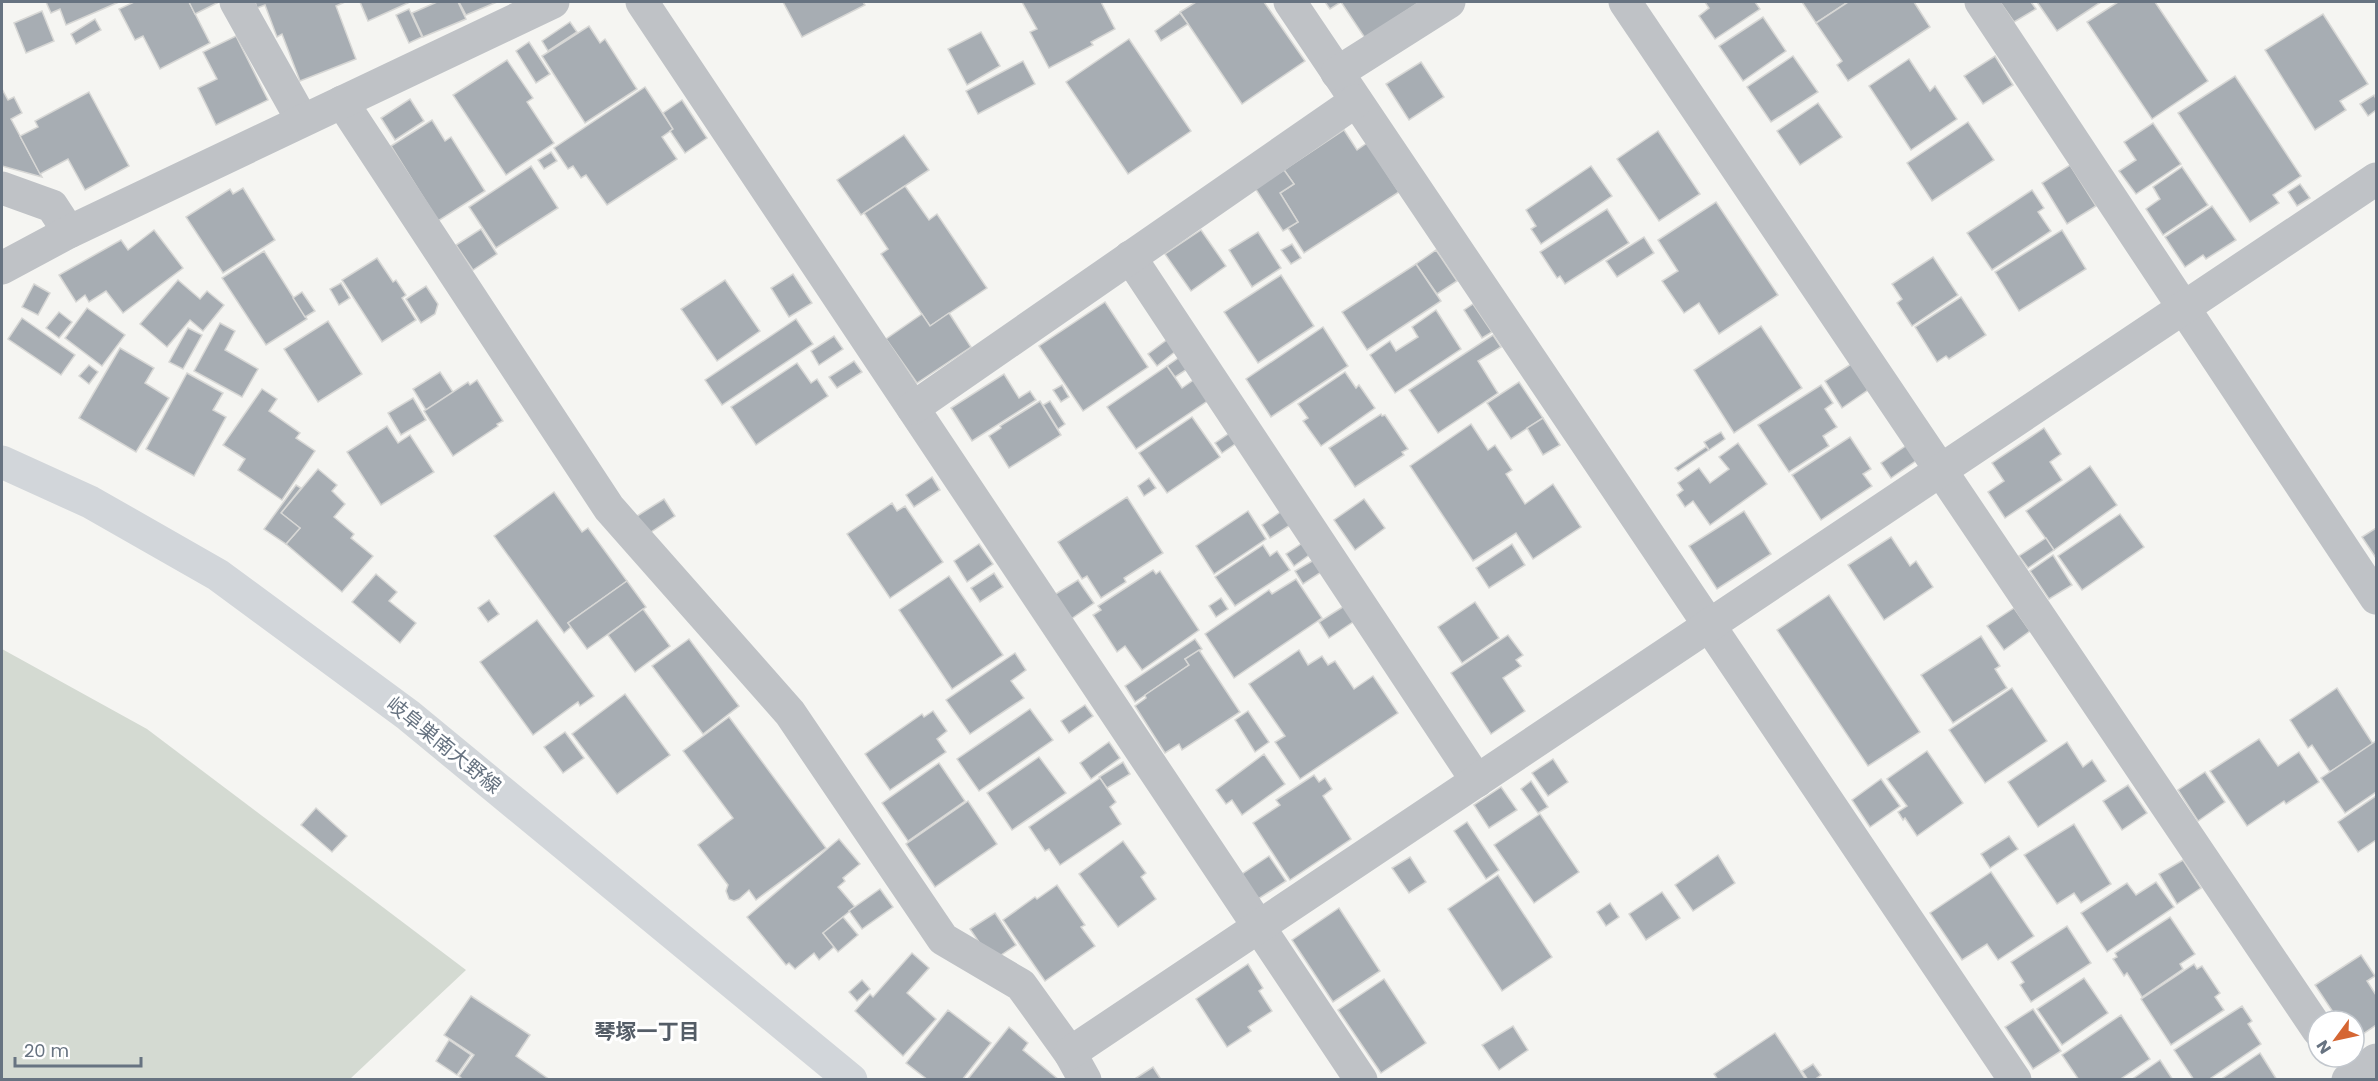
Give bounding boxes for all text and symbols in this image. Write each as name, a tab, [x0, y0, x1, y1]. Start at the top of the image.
street label: 岐阜巣南大野線	[381, 690, 507, 800]
north arrow	[2306, 1009, 2366, 1069]
district label: 琴塚一丁目	[595, 1017, 700, 1046]
scale bar	[15, 1030, 141, 1068]
text: N	[2311, 1036, 2337, 1058]
text: 20 m	[24, 1038, 69, 1063]

